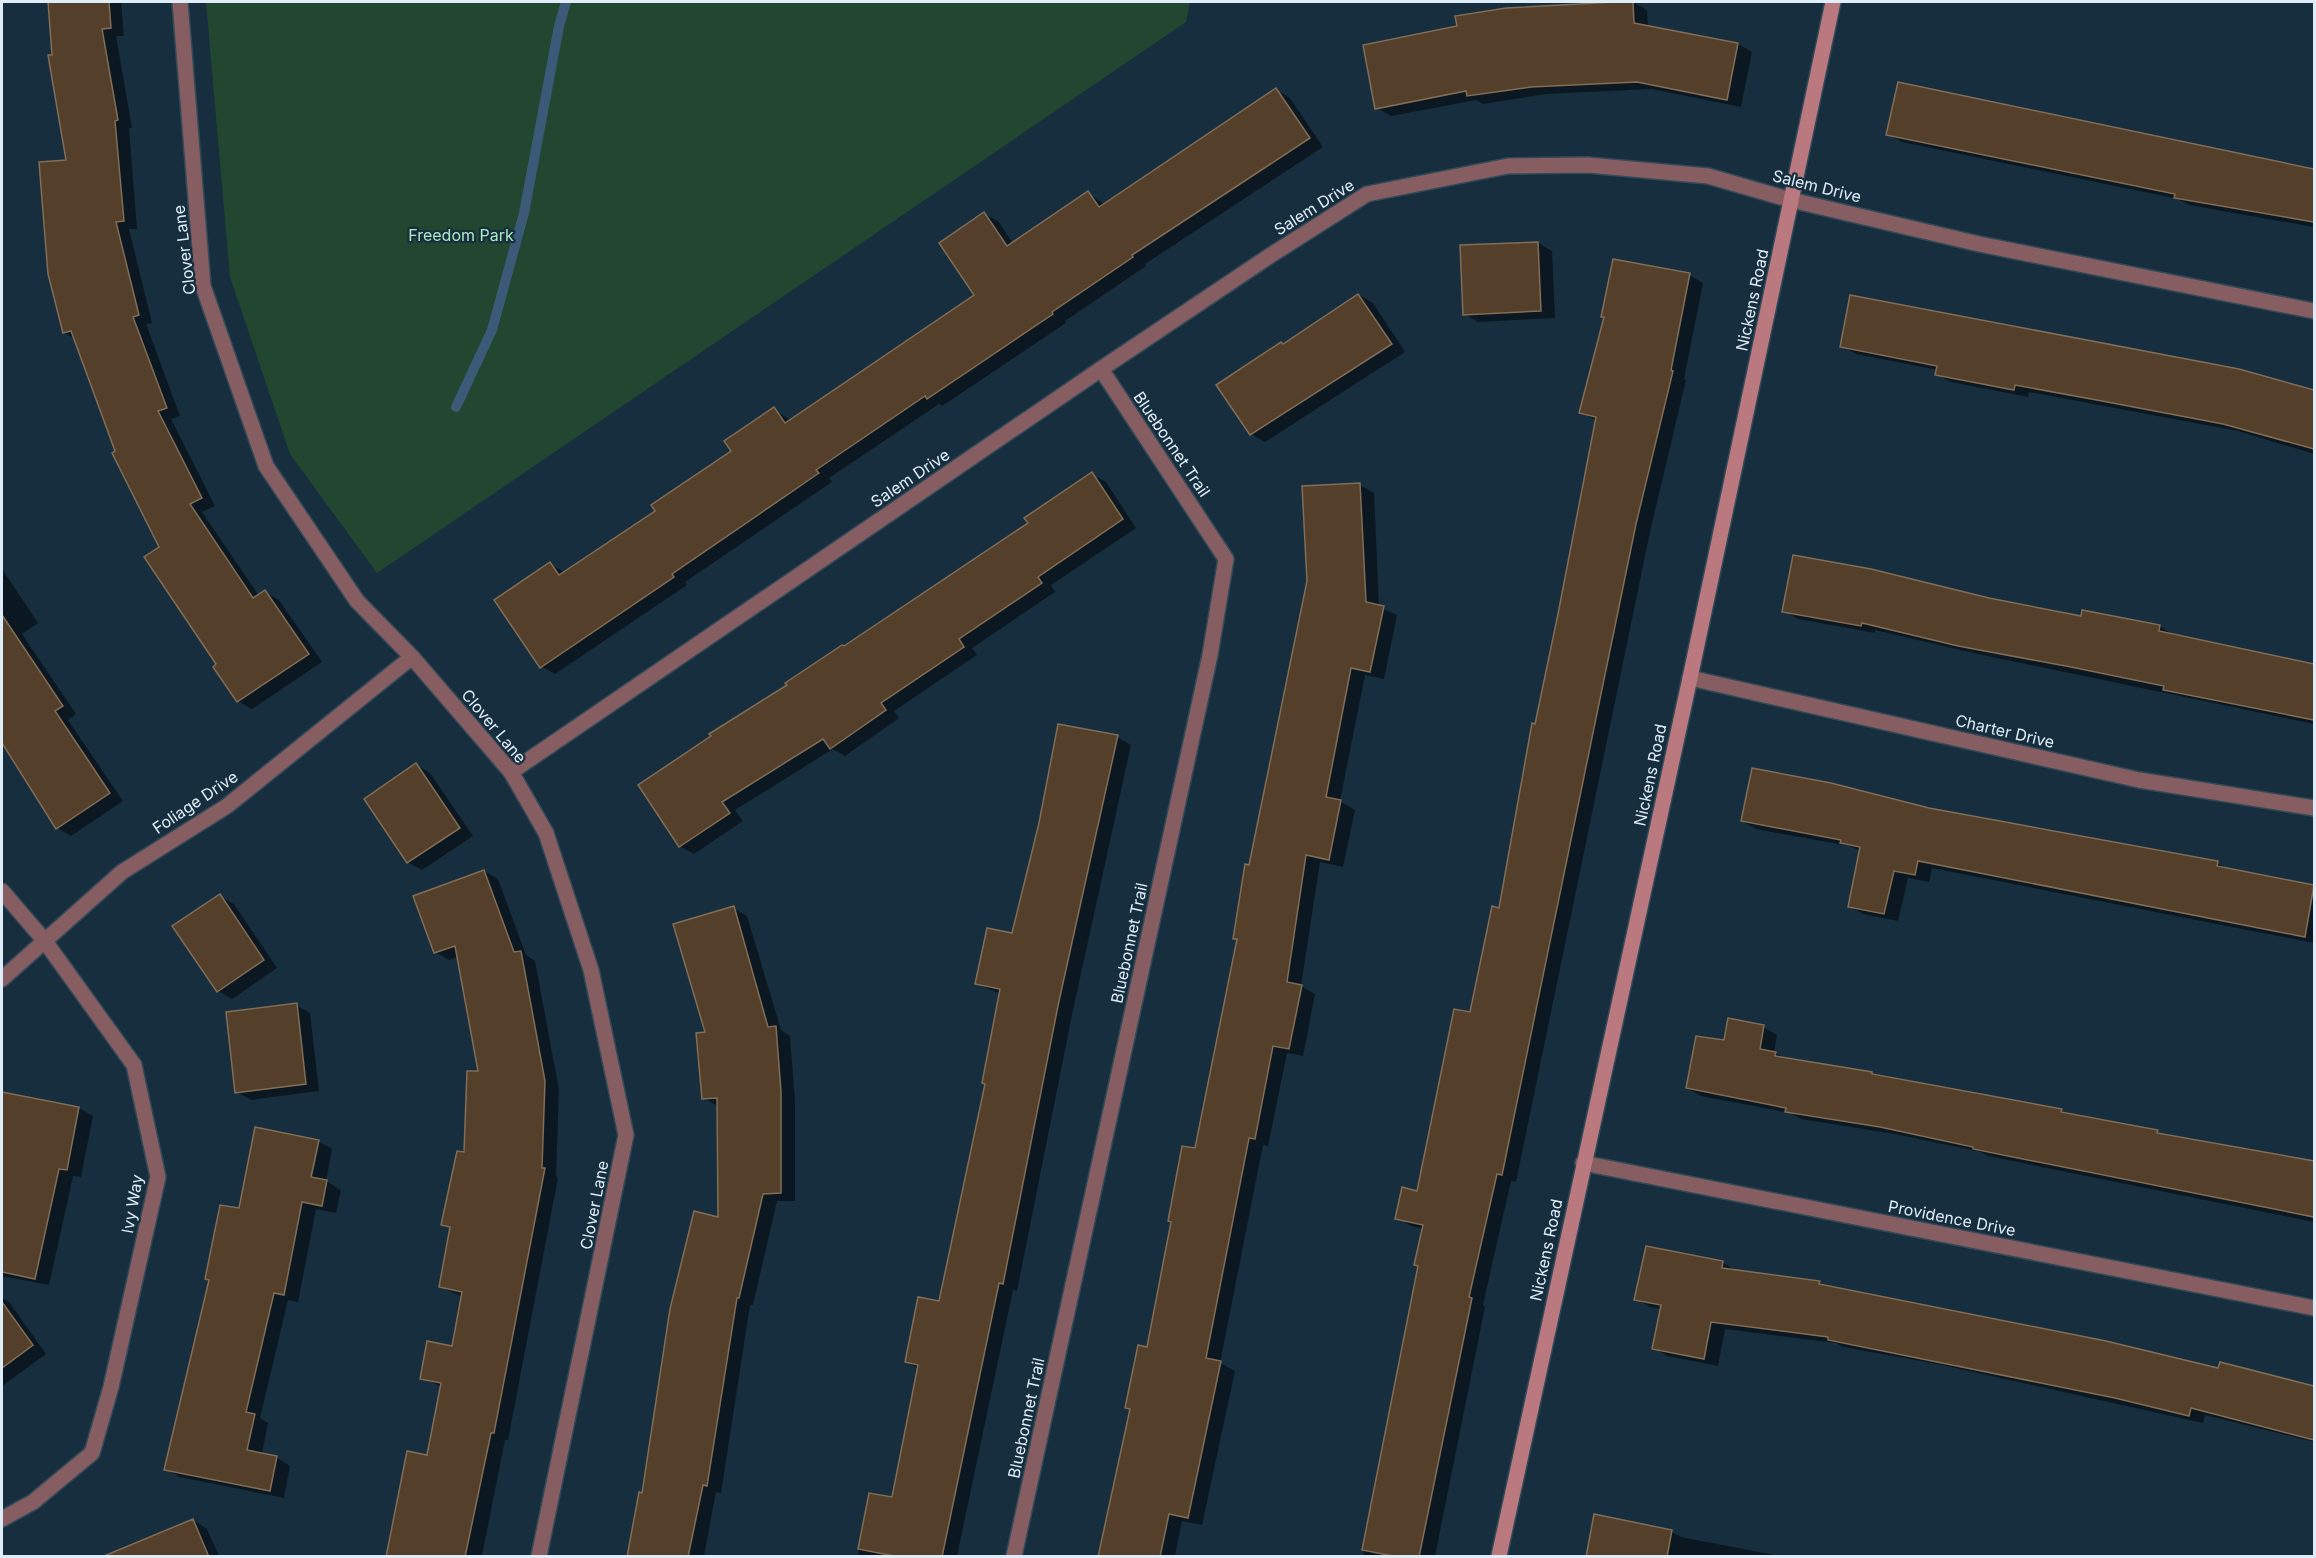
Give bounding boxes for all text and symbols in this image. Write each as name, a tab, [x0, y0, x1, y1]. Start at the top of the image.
street label: Salem Drive	[1771, 165, 1863, 207]
street label: Salem Drive	[1270, 174, 1358, 240]
street label: Clover Lane	[169, 204, 199, 296]
park label: Freedom Park	[408, 225, 514, 245]
street label: Nickens Road	[1731, 247, 1773, 353]
street label: Bluebonnet Trail	[1129, 388, 1215, 500]
street label: Salem Drive	[867, 444, 953, 512]
street label: Clover Lane	[457, 685, 531, 767]
street label: Charter Drive	[1954, 710, 2056, 752]
street label: Nickens Road	[1629, 722, 1671, 828]
street label: Foliage Drive	[149, 766, 241, 838]
street label: Bluebonnet Trail	[1106, 881, 1152, 1005]
street label: Clover Lane	[576, 1159, 612, 1251]
street label: Ivy Way	[117, 1173, 147, 1235]
street label: Providence Drive	[1887, 1196, 2017, 1240]
street label: Nickens Road	[1525, 1197, 1567, 1303]
street label: Bluebonnet Trail	[1003, 1356, 1049, 1480]

